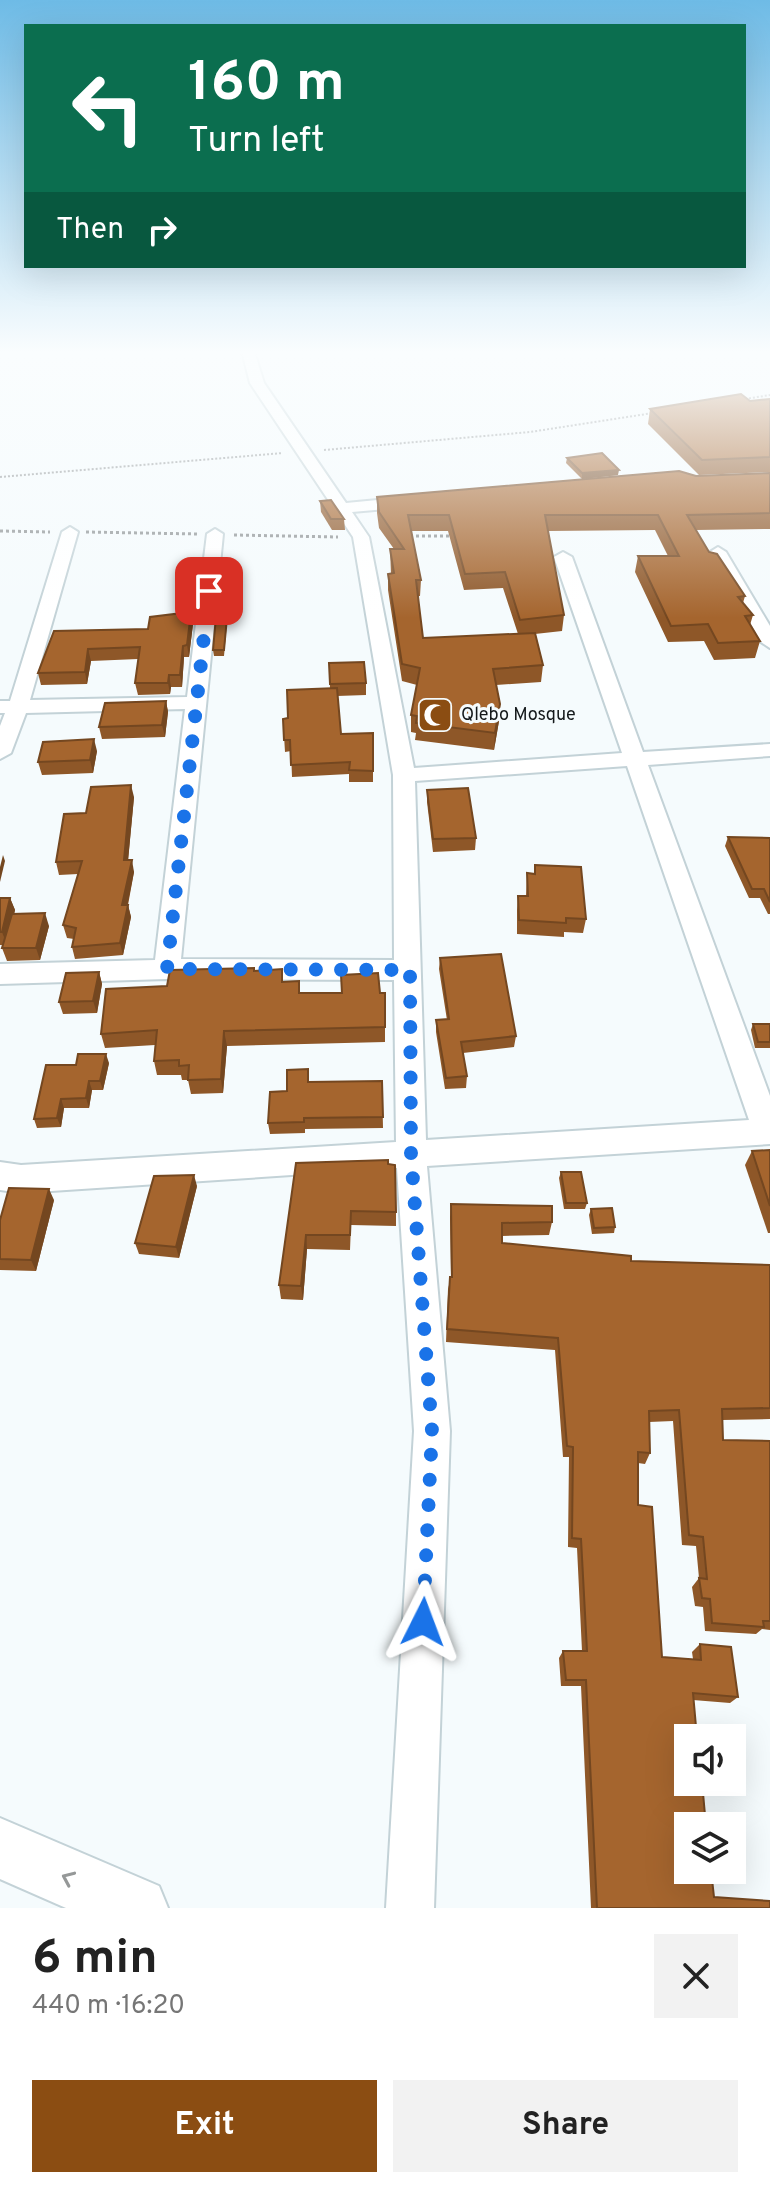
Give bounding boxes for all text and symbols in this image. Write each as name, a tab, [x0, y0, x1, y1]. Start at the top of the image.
text: 160 m	[188, 50, 345, 120]
icon: left	[56, 56, 160, 160]
text: Turn left	[188, 119, 325, 165]
icon: right	[140, 208, 184, 252]
text: Then	[56, 212, 124, 249]
pin	[175, 557, 243, 625]
icon: arrive	[187, 569, 231, 613]
mosque icon: Qlebo Mosque	[416, 696, 454, 734]
place label: Qlebo Mosque	[461, 704, 576, 727]
position arrow	[381, 1580, 465, 1664]
map controls	[674, 1724, 746, 1884]
button: sound	[674, 1724, 746, 1796]
button: layers	[674, 1812, 746, 1884]
one-way arrow	[62, 1872, 76, 1888]
text: 6 min	[32, 1930, 158, 1990]
button: close	[654, 1934, 738, 2018]
text: 440 m · 16:20	[32, 1990, 185, 2023]
button: Exit	[32, 2080, 377, 2172]
button: Share	[393, 2080, 738, 2172]

